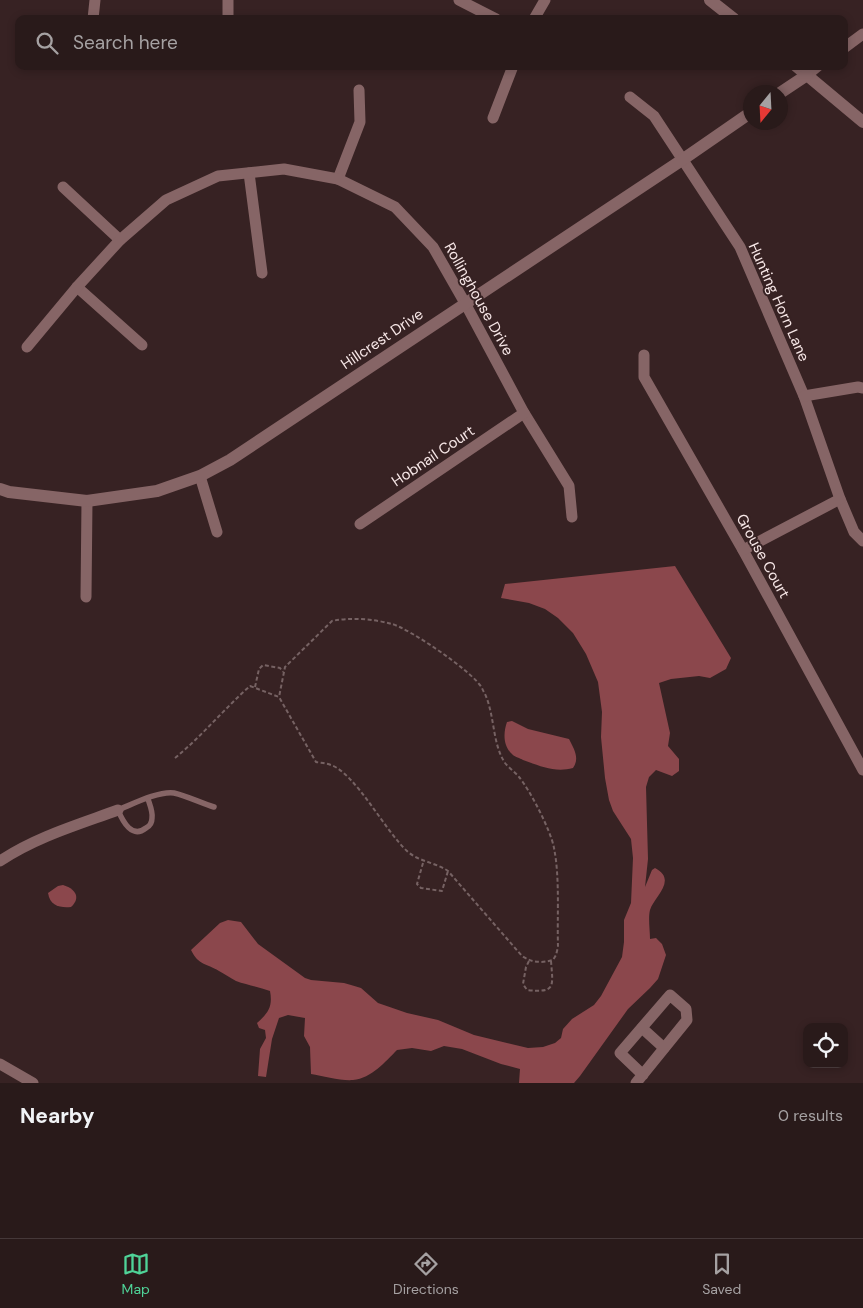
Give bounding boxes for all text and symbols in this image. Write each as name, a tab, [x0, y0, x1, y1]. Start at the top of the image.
search box	[15, 15, 848, 70]
icon: search	[33, 29, 61, 57]
text: Search here	[73, 30, 178, 55]
north arrow	[743, 85, 788, 130]
street label: Rollinghouse Drive	[440, 239, 518, 359]
street label: Hunting Horn Lane	[744, 239, 814, 365]
street label: Hillcrest Drive	[337, 304, 427, 374]
street label: Hobnail Court	[388, 421, 478, 491]
street label: Grouse Court	[732, 510, 795, 602]
map controls	[803, 1023, 848, 1068]
button: locate	[803, 1023, 848, 1068]
text: Nearby	[20, 1102, 94, 1130]
text: 0 results	[778, 1105, 843, 1126]
tab: Map	[122, 1250, 150, 1298]
tab: Directions	[393, 1250, 459, 1298]
tab: Saved	[702, 1250, 741, 1298]

